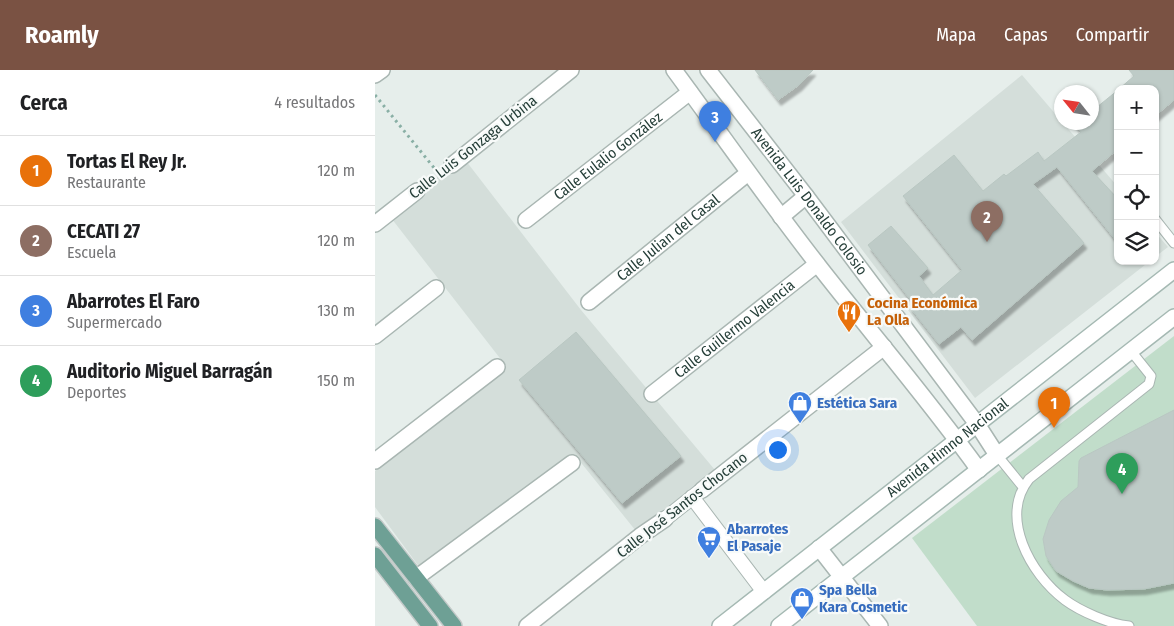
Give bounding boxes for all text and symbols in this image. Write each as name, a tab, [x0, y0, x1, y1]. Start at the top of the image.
text: Roamly	[25, 21, 99, 49]
text: Mapa	[936, 24, 976, 46]
text: Capas	[1004, 24, 1048, 46]
text: Compartir	[1076, 24, 1149, 46]
north arrow	[1054, 85, 1099, 130]
map controls	[1114, 85, 1159, 265]
button: +	[1114, 85, 1159, 130]
text: Cerca	[20, 90, 68, 116]
street label: Calle Luis Gonzaga Urbina	[405, 91, 541, 203]
text: 4 resultados	[274, 93, 355, 112]
pin: 3	[699, 101, 731, 142]
street label: Calle Eulalio González	[550, 108, 666, 204]
street label: Avenida Luis Donaldo Colosio	[747, 124, 871, 279]
button: −	[1114, 130, 1159, 175]
text: Tortas El Rey Jr.	[67, 150, 187, 173]
text: 1	[33, 161, 39, 180]
text: 120 m	[317, 161, 355, 180]
text: Restaurante	[67, 173, 146, 192]
button: locate	[1114, 175, 1159, 220]
street label: Calle Julian del Casal	[613, 191, 723, 285]
pin: 2	[971, 201, 1003, 242]
text: CECATI 27	[67, 220, 140, 243]
button: layers	[1114, 220, 1159, 265]
text: 2	[32, 231, 40, 250]
text: 120 m	[317, 231, 355, 250]
text: Escuela	[67, 243, 116, 262]
street label: Calle Guillermo Valencia	[671, 276, 798, 382]
text: Abarrotes El Faro	[67, 290, 200, 313]
place label: Cocina Económica La Olla	[867, 294, 978, 329]
restaurant icon: Cocina Económica La Olla	[836, 299, 862, 333]
text: 3	[32, 301, 40, 320]
text: 130 m	[317, 301, 355, 320]
text: Supermercado	[67, 313, 162, 332]
text: Auditorio Miguel Barragán	[67, 360, 273, 383]
text: 4	[32, 371, 40, 390]
text: 150 m	[317, 371, 355, 390]
text: Deportes	[67, 383, 126, 402]
pin: 1	[1038, 387, 1070, 428]
shop icon: Estética Sara	[787, 390, 813, 424]
place label: Estética Sara	[817, 394, 898, 412]
street label: Avenida Himno Nacional	[883, 394, 1012, 501]
your location	[765, 437, 791, 463]
street label: Calle José Santos Chocano	[613, 448, 751, 562]
pin: 4	[1106, 453, 1138, 494]
place label: Abarrotes El Pasaje	[726, 520, 789, 555]
supermarket icon: Abarrotes El Pasaje	[696, 525, 722, 559]
place label: Spa Bella Kara Cosmetic	[819, 581, 908, 616]
shop icon: Spa Bella Kara Cosmetic	[789, 586, 815, 620]

